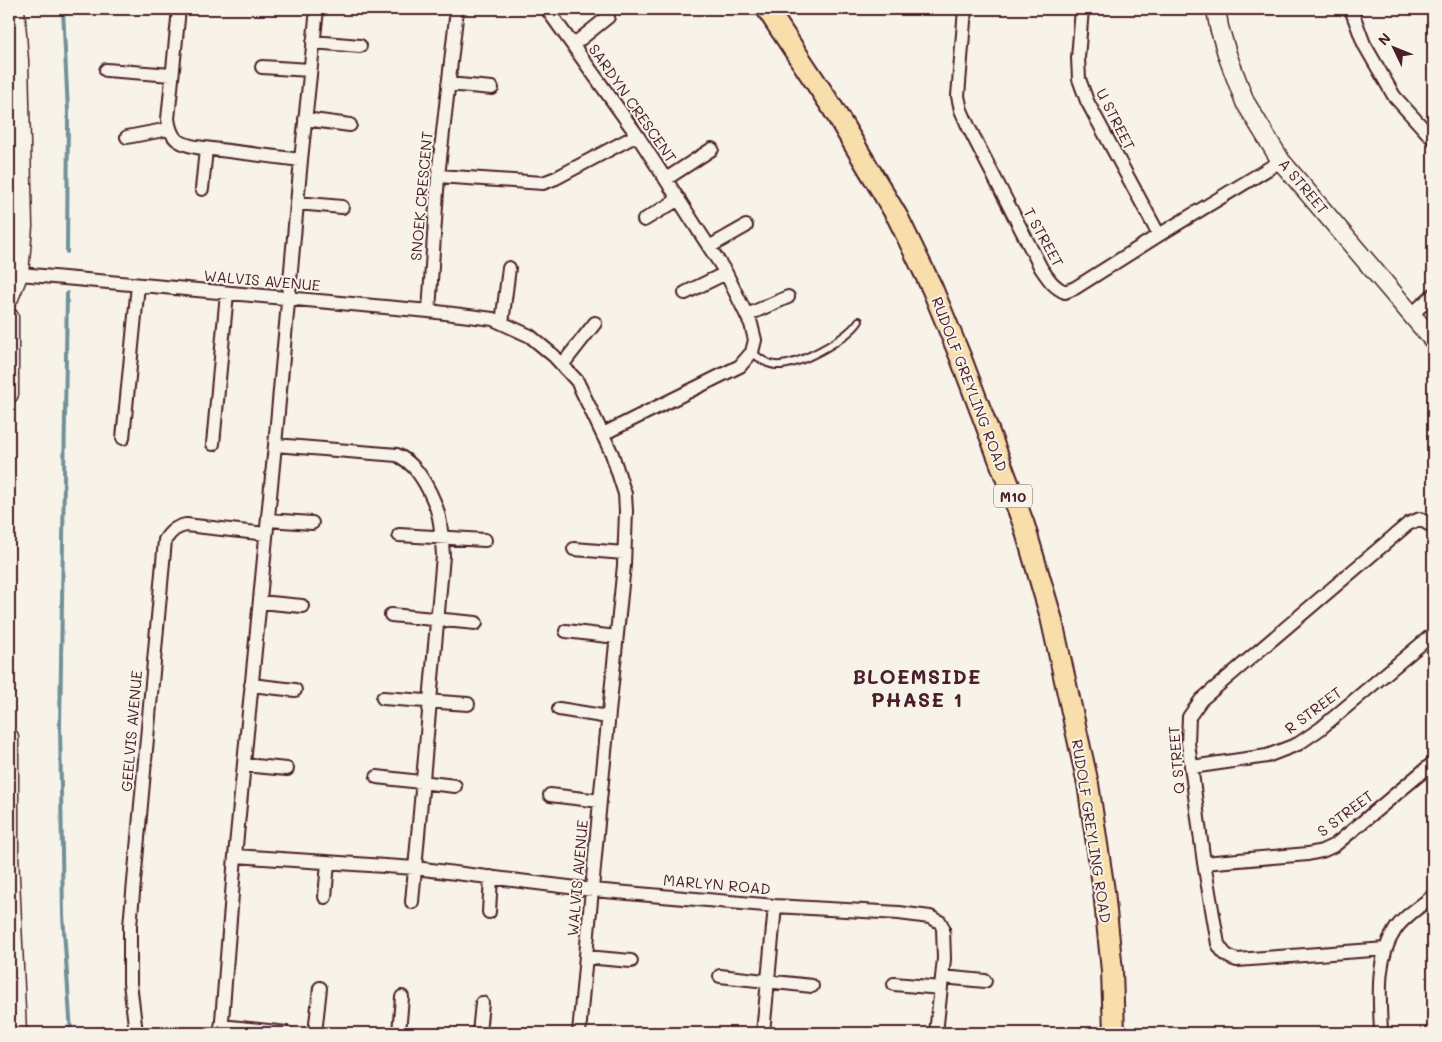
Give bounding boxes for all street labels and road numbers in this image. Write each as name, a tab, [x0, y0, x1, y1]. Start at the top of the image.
street label: SARDYN CRESCENT	[585, 40, 681, 166]
street label: U STREET	[1092, 85, 1140, 153]
street label: SNOEK CRESCENT	[405, 130, 437, 262]
street label: A STREET	[1275, 154, 1333, 218]
street label: T STREET	[1019, 204, 1069, 270]
street label: WALVIS AVENUE	[203, 265, 322, 295]
street label: RUDOLF GREYLING ROAD	[927, 294, 1013, 474]
road number: M10	[994, 484, 1032, 508]
street label: GEELVIS AVENUE	[116, 669, 146, 792]
street label: R STREET	[1280, 682, 1346, 738]
street label: Q STREET	[1163, 725, 1189, 795]
street label: RUDOLF GREYLING ROAD	[1068, 738, 1116, 924]
street label: S STREET	[1313, 785, 1377, 841]
street label: WALVIS AVENUE	[562, 818, 592, 937]
street label: MARLYN ROAD	[662, 869, 772, 899]

